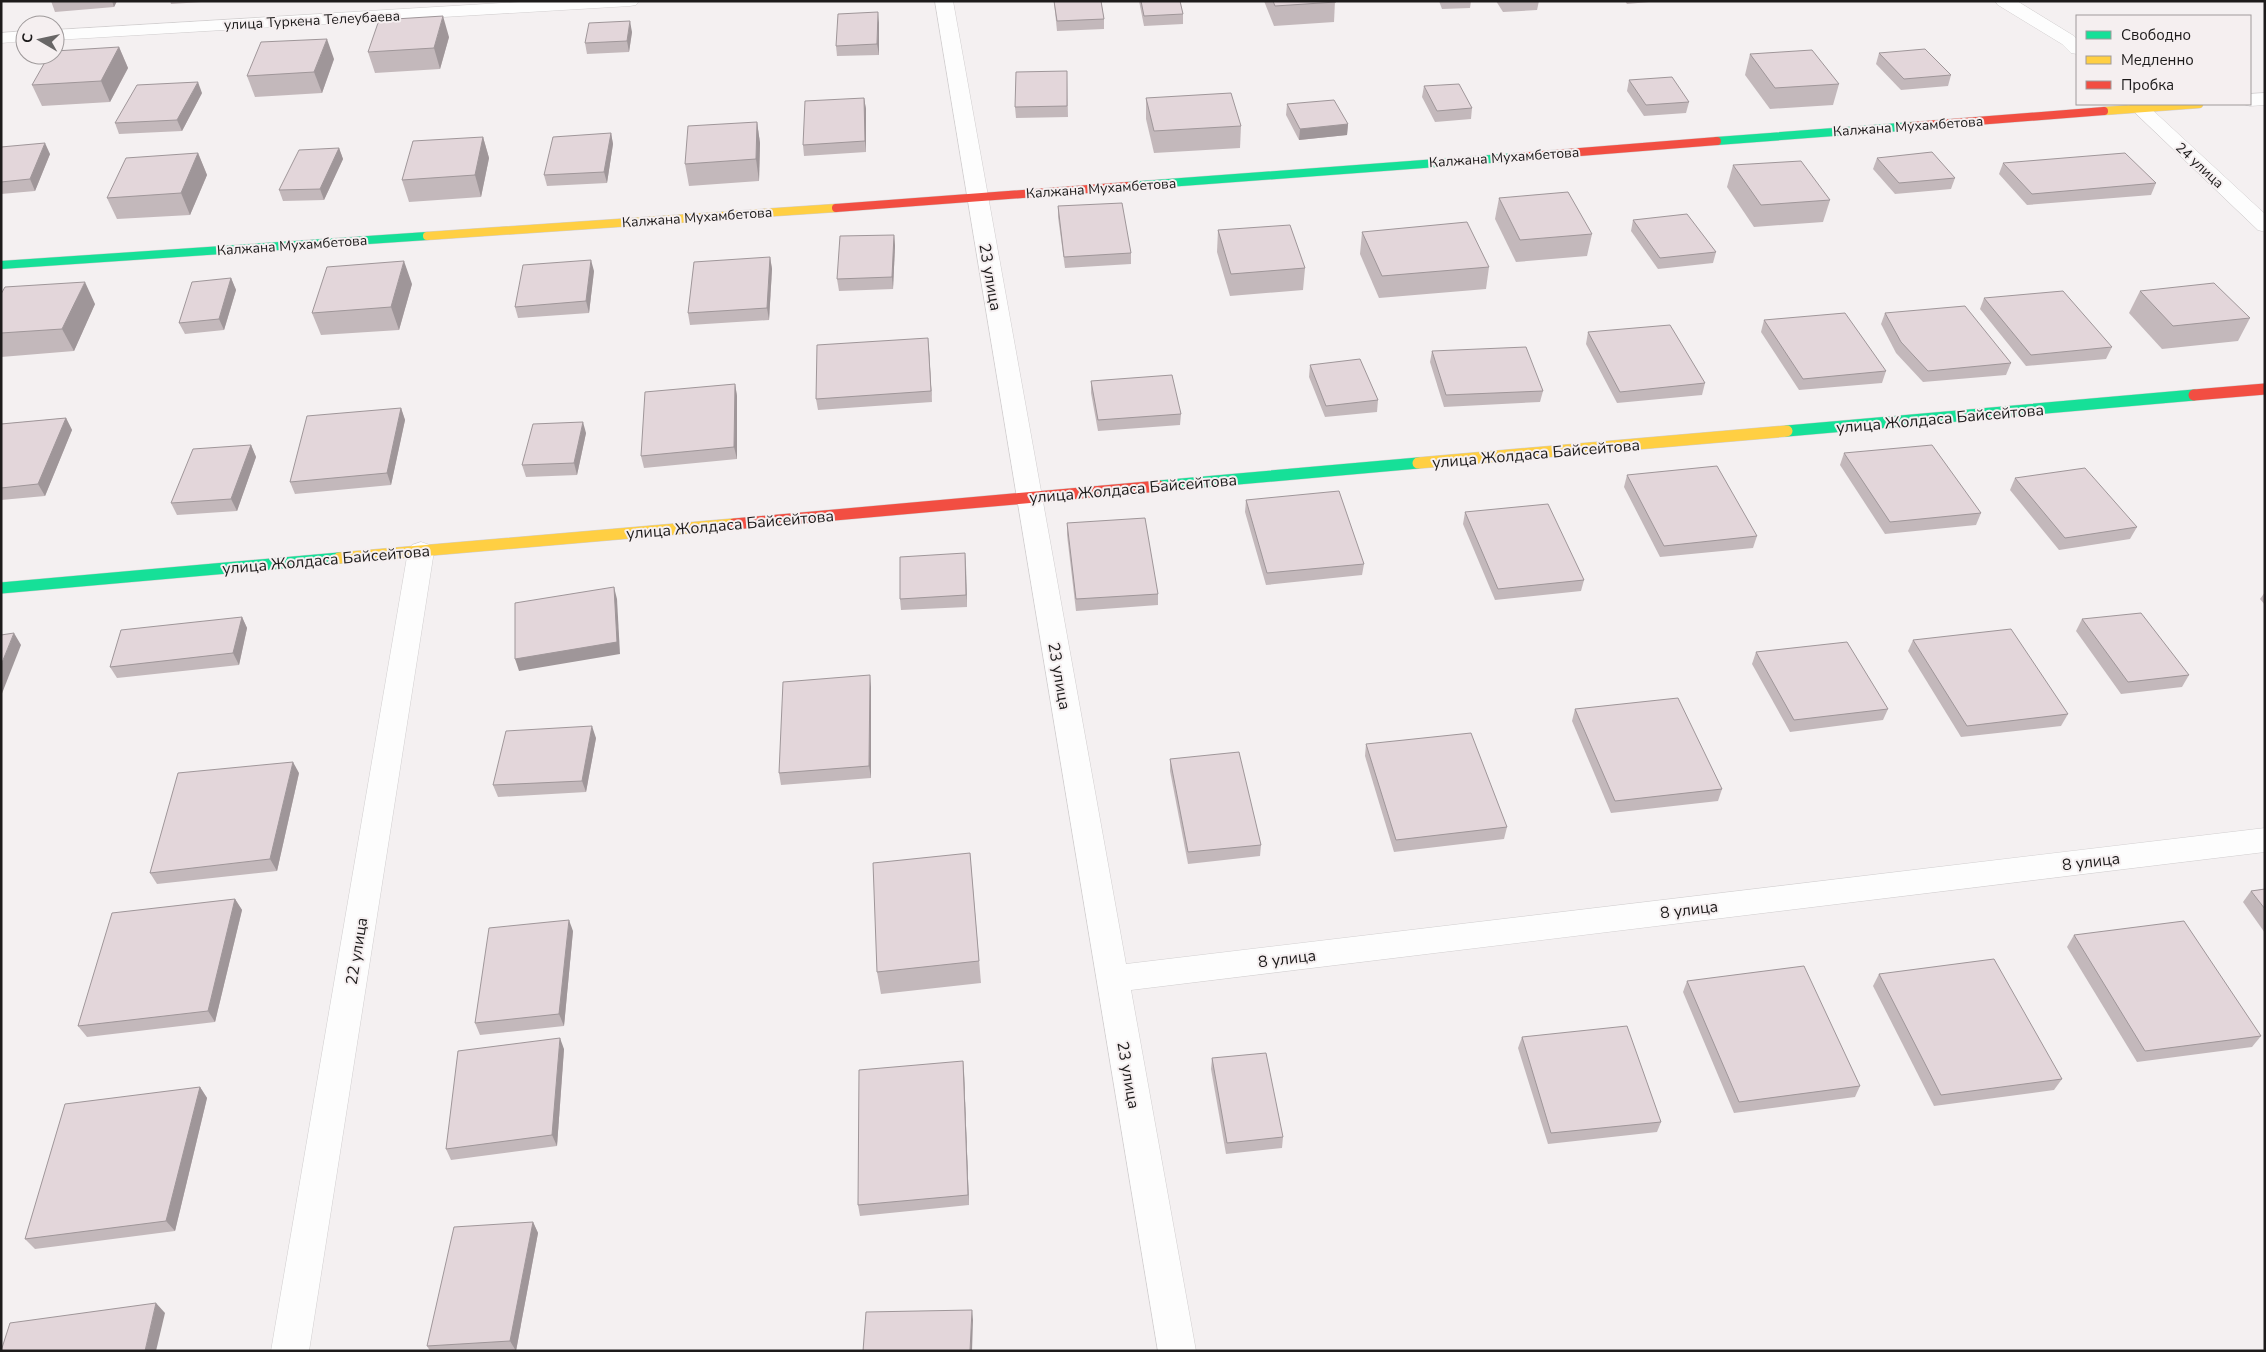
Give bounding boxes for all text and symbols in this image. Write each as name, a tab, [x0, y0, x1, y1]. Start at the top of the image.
street label: улица Туркена Телеубаева	[224, 6, 400, 35]
north arrow	[15, 15, 65, 65]
legend	[2076, 15, 2251, 105]
text: Свободно	[2121, 25, 2191, 45]
text: С	[18, 31, 38, 44]
text: Медленно	[2121, 50, 2194, 70]
text: Пробка	[2121, 75, 2174, 95]
street label: Калжана Мухамбетова	[1832, 112, 1984, 141]
street label: 24 улица	[2171, 138, 2228, 193]
street label: Калжана Мухамбетова	[1428, 143, 1580, 172]
street label: Калжана Мухамбетова	[1025, 174, 1177, 203]
street label: Калжана Мухамбетова	[621, 203, 773, 232]
street label: Калжана Мухамбетова	[216, 231, 368, 260]
street label: 23 улица	[973, 242, 1007, 313]
street label: улица Жолдаса Байсейтова	[1835, 399, 2045, 439]
street label: улица Жолдаса Байсейтова	[1431, 434, 1641, 474]
street label: улица Жолдаса Байсейтова	[1028, 469, 1238, 509]
street label: улица Жолдаса Байсейтова	[625, 505, 835, 545]
street label: улица Жолдаса Байсейтова	[221, 540, 431, 580]
street label: 23 улица	[1042, 641, 1076, 712]
street label: 8 улица	[2061, 848, 2121, 876]
street label: 8 улица	[1659, 896, 1719, 924]
street label: 22 улица	[341, 916, 373, 986]
street label: 8 улица	[1257, 945, 1317, 973]
street label: 23 улица	[1111, 1040, 1145, 1111]

